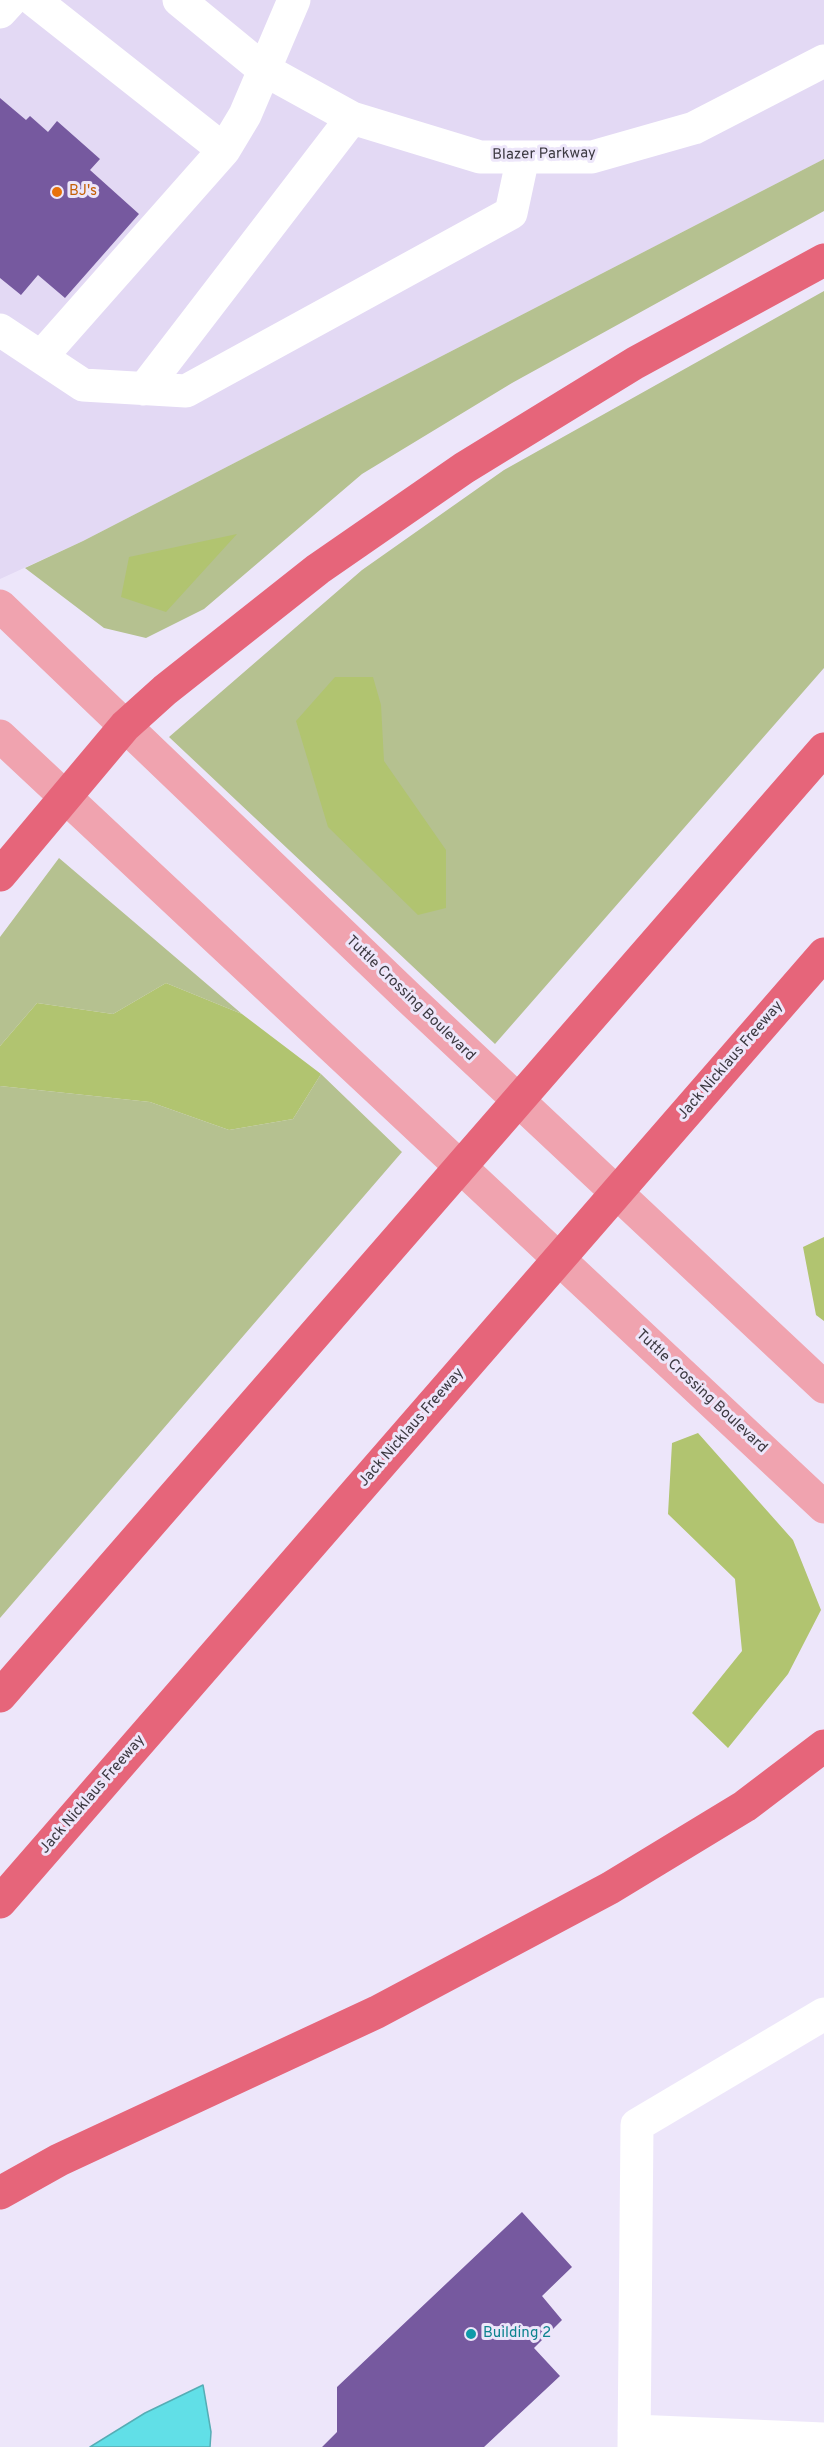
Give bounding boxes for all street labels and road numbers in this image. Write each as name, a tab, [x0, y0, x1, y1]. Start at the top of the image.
street label: Blazer Parkway	[492, 145, 596, 165]
street label: Tuttle Crossing Boulevard	[342, 933, 478, 1065]
street label: Jack Nicklaus Freeway	[675, 998, 787, 1124]
street label: Tuttle Crossing Boulevard	[632, 1327, 770, 1457]
street label: Jack Nicklaus Freeway	[356, 1365, 468, 1491]
street label: Jack Nicklaus Freeway	[37, 1732, 149, 1858]

